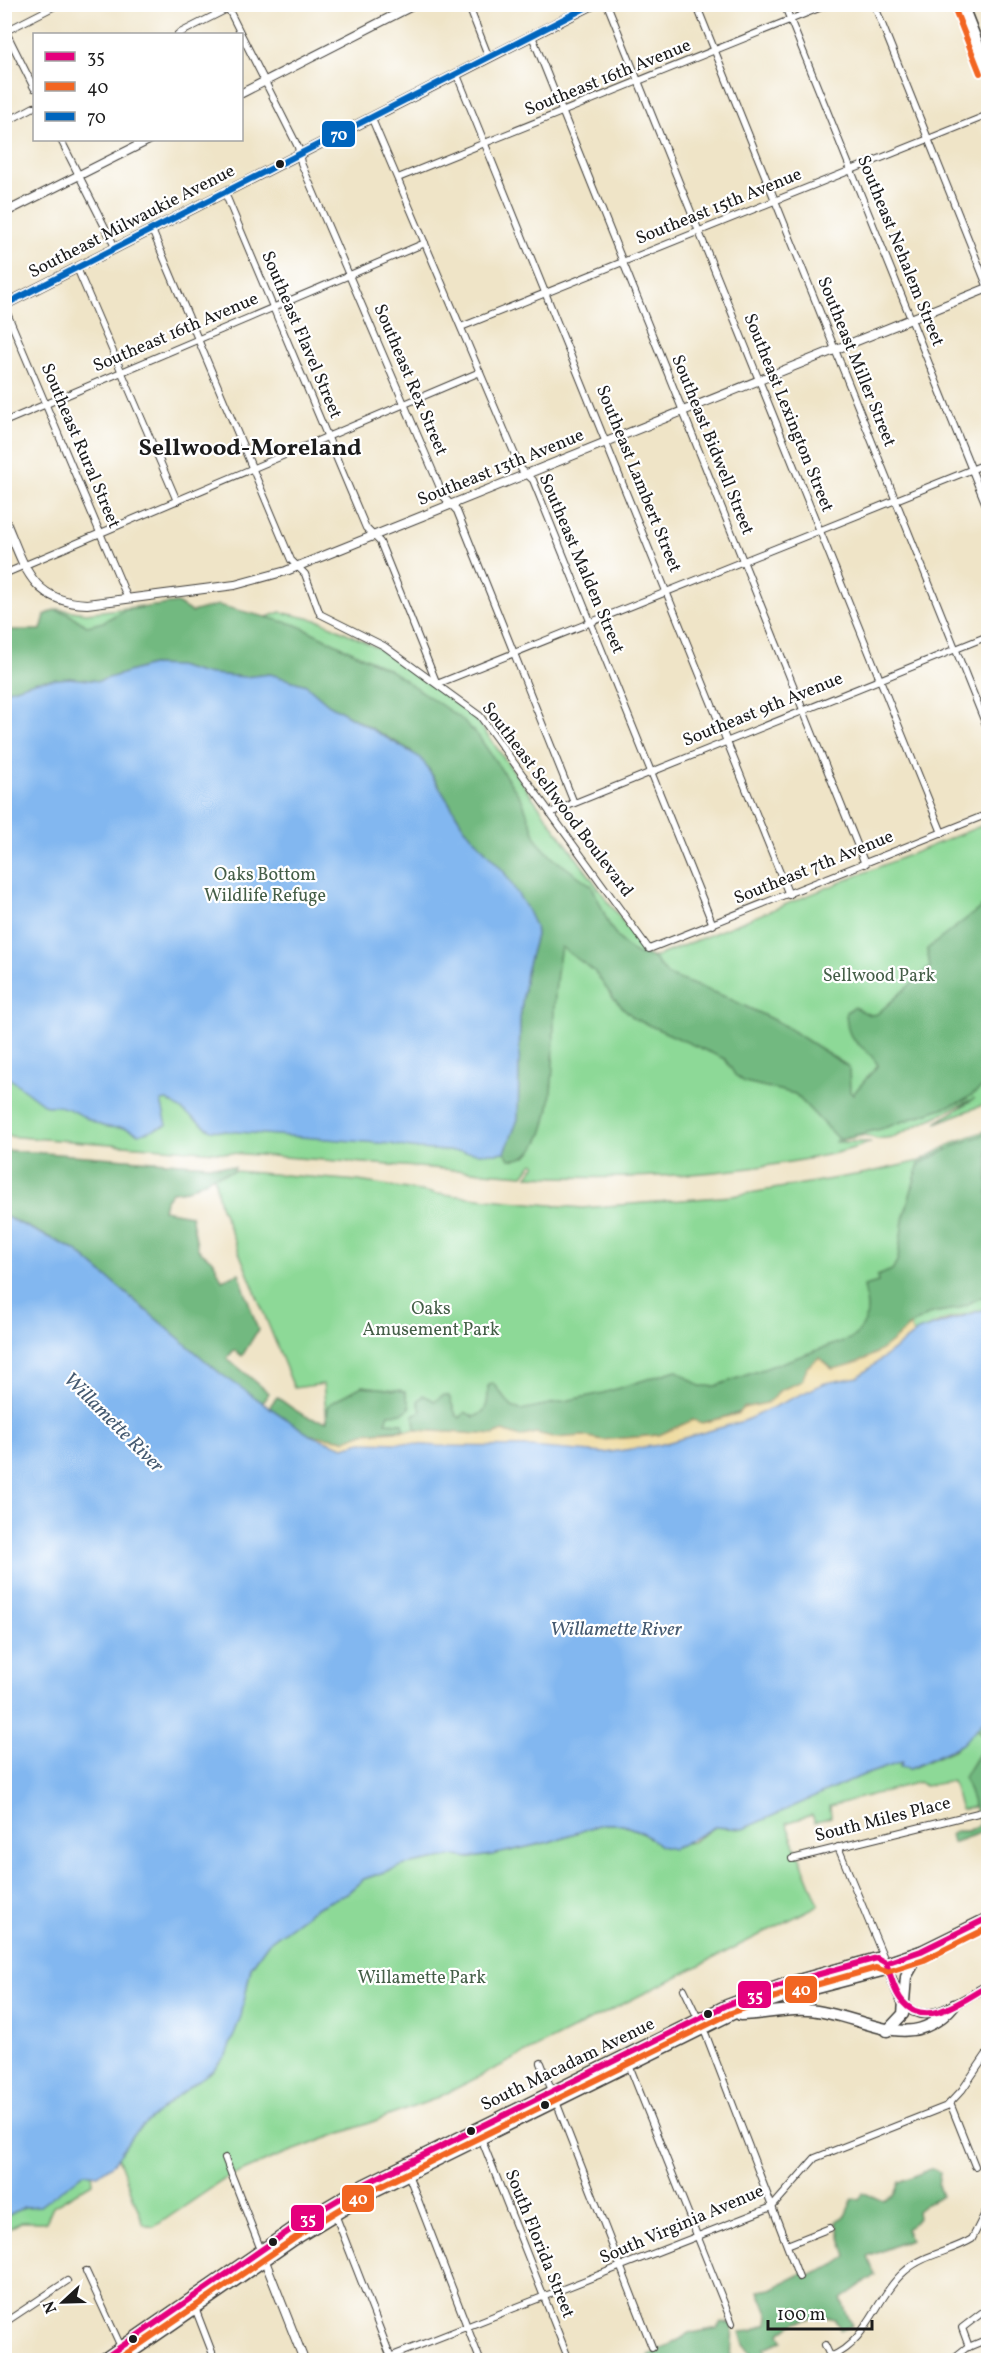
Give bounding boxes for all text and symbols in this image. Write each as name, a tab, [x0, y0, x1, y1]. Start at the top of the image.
legend	[33, 33, 243, 141]
street label: Southeast 16th Avenue	[521, 33, 695, 123]
text: 35	[87, 46, 105, 71]
text: 40	[87, 76, 108, 101]
text: 70	[87, 106, 106, 131]
line badge: 70	[321, 120, 356, 148]
text: 70	[331, 125, 348, 147]
street label: Southeast Nehalem Street	[850, 152, 950, 350]
unlabelled marker	[274, 158, 286, 170]
street label: Southeast Milwaukie Avenue	[24, 159, 240, 285]
street label: Southeast 15th Avenue	[632, 162, 806, 252]
street label: Southeast Flavel Street	[254, 247, 348, 423]
street label: Southeast Miller Street	[810, 273, 902, 451]
street label: Southeast 16th Avenue	[89, 287, 263, 379]
street label: Southeast Rex Street	[367, 300, 453, 460]
street label: Southeast Lexington Street	[737, 310, 839, 516]
street label: Southeast Bidwell Street	[664, 351, 760, 539]
street label: Southeast Rural Street	[34, 360, 126, 532]
street label: Southeast Lambert Street	[589, 382, 687, 576]
street label: Southeast 13th Avenue	[414, 423, 588, 513]
district label: Sellwood-Moreland	[138, 432, 362, 466]
street label: Southeast Malden Street	[532, 470, 630, 658]
street label: Southeast 9th Avenue	[679, 666, 847, 754]
street label: Southeast Sellwood Boulevard	[475, 697, 639, 903]
street label: Southeast 7th Avenue	[730, 825, 898, 911]
park label: Oaks Bottom Wildlife Refuge	[204, 863, 326, 909]
park label: Sellwood Park	[823, 964, 936, 989]
park label: Oaks Amusement Park	[363, 1297, 500, 1343]
water label: Willamette River	[56, 1366, 170, 1480]
water label: Willamette River	[550, 1616, 682, 1644]
street label: South Miles Place	[812, 1791, 954, 1849]
park label: Willamette Park	[358, 1966, 486, 1991]
line badge: 40	[784, 1975, 818, 2004]
line badge: 35	[737, 1980, 772, 2009]
text: 40	[791, 1980, 811, 2002]
text: 35	[747, 1986, 763, 2008]
unlabelled marker	[702, 2008, 714, 2020]
street label: South Macadam Avenue	[477, 2012, 659, 2118]
unlabelled marker	[539, 2099, 551, 2111]
unlabelled marker	[465, 2125, 477, 2137]
street label: South Florida Street	[498, 2166, 580, 2322]
street label: South Virginia Avenue	[596, 2179, 768, 2271]
line badge: 40	[341, 2184, 375, 2213]
text: 40	[348, 2189, 368, 2211]
line badge: 35	[290, 2204, 325, 2232]
text: 35	[300, 2209, 316, 2231]
unlabelled marker	[267, 2236, 279, 2248]
north arrow	[33, 2272, 93, 2332]
scale bar	[768, 2293, 872, 2331]
text: N	[38, 2297, 63, 2316]
text: 100 m	[777, 2303, 826, 2328]
unlabelled marker	[127, 2333, 139, 2345]

